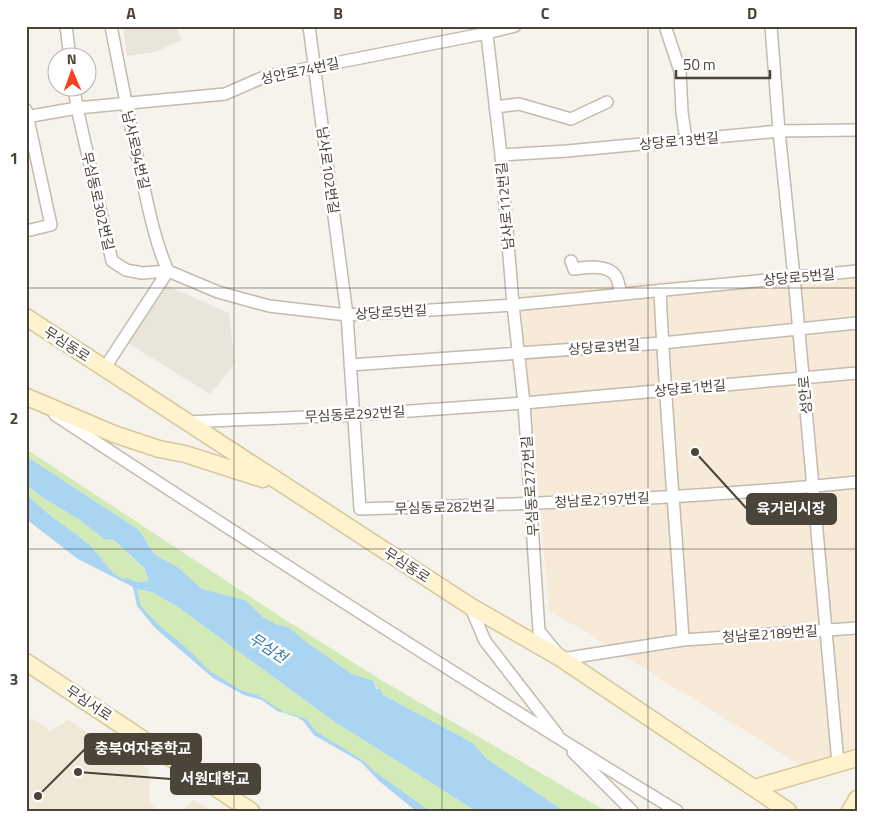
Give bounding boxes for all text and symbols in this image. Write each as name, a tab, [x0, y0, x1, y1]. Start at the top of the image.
text: A	[126, 1, 136, 25]
text: B	[333, 1, 343, 25]
text: C	[541, 1, 550, 25]
text: D	[747, 1, 757, 25]
north arrow	[48, 48, 98, 98]
text: N	[66, 48, 77, 69]
scale bar	[676, 48, 769, 80]
street label: 성안로74번길	[259, 52, 341, 89]
text: 50 m	[683, 53, 716, 76]
street label: 남사로94번길	[117, 109, 156, 191]
street label: 남사로102번길	[312, 125, 345, 215]
street label: 상당로13번길	[638, 127, 720, 154]
text: 1	[10, 146, 18, 170]
street label: 무심동로302번길	[77, 149, 120, 252]
street label: 남사로112번길	[490, 161, 519, 251]
street label: 상당로5번길	[762, 263, 836, 290]
street label: 상당로5번길	[354, 299, 428, 324]
street label: 무심동로	[40, 321, 95, 366]
street label: 상당로3번길	[567, 334, 641, 359]
street label: 상당로1번길	[653, 374, 727, 401]
street label: 성안로	[792, 375, 817, 415]
street label: 무심동로292번길	[304, 400, 406, 427]
text: 2	[10, 406, 18, 430]
street label: 무심동로272번길	[516, 435, 543, 537]
street label: 청남로2197번길	[554, 487, 650, 512]
street label: 무심동로282번길	[394, 494, 496, 519]
callout: 육거리시장	[747, 494, 836, 524]
text: 육거리시장	[756, 497, 826, 520]
street label: 무심동로	[380, 542, 435, 587]
street label: 청남로2189번길	[721, 620, 818, 647]
water label: 무심천	[245, 627, 294, 670]
text: 3	[10, 667, 18, 691]
street label: 무심서로	[62, 679, 117, 726]
callout: 충북여자중학교	[85, 734, 201, 764]
text: 충북여자중학교	[95, 737, 191, 760]
callout: 서원대학교	[171, 764, 260, 794]
text: 서원대학교	[180, 767, 250, 790]

